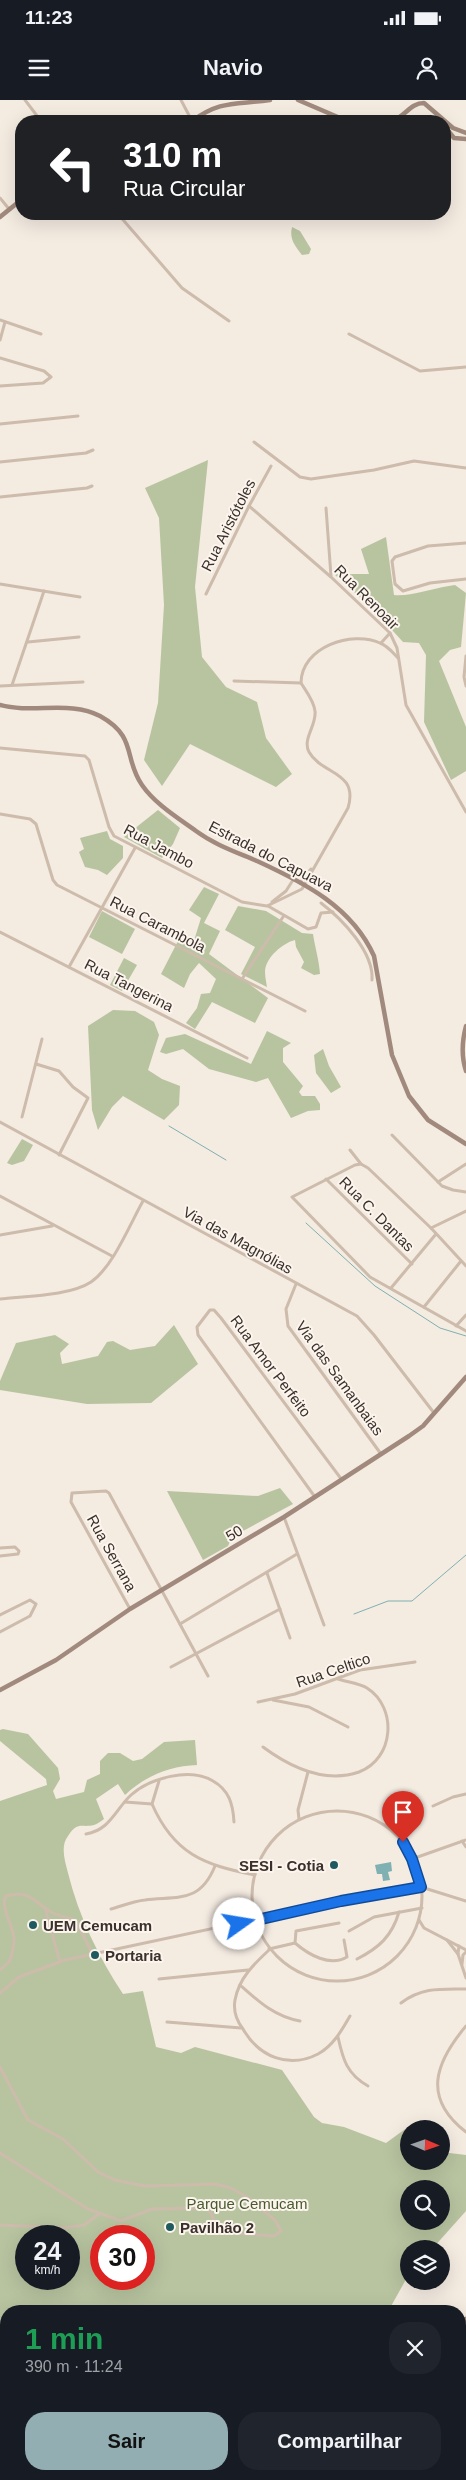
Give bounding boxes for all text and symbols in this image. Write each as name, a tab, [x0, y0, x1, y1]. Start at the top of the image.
text: 11:23	[25, 7, 73, 28]
icon: menu	[25, 54, 53, 82]
icon: person	[413, 54, 441, 82]
text: Navio	[203, 55, 263, 80]
icon: left	[40, 135, 105, 200]
text: 310 m	[123, 135, 222, 174]
text: Rua Circular	[123, 176, 245, 201]
street label: Rua Aristótoles	[198, 476, 258, 574]
street label: Rua Renoair	[331, 561, 403, 633]
street label: Estrada do Capuava	[206, 817, 336, 895]
street label: Rua Jambo	[121, 820, 197, 872]
street label: Rua Carambola	[107, 893, 209, 956]
street label: Rua Tangerina	[82, 955, 177, 1015]
street label: Rua C. Dantas	[336, 1173, 418, 1255]
street label: Via das Magnólias	[180, 1203, 296, 1277]
street label: Rua Amor Perfeito	[227, 1312, 315, 1420]
street label: Via das Samanbaias	[293, 1317, 387, 1439]
street label: Rua Serrana	[84, 1512, 140, 1595]
street label: 50	[222, 1521, 246, 1545]
street label: Rua Celtico	[294, 1649, 372, 1691]
pin	[382, 1791, 424, 1842]
icon: arrive	[389, 1798, 417, 1826]
place label: SESI - Cotia	[239, 1857, 325, 1874]
marker: SESI - Cotia	[328, 1859, 340, 1871]
position arrow	[212, 1897, 264, 1949]
place label: UEM Cemucam	[43, 1917, 152, 1934]
marker: UEM Cemucam	[27, 1919, 39, 1931]
place label: Portaria	[105, 1947, 162, 1964]
marker: Portaria	[89, 1949, 101, 1961]
north arrow	[400, 2120, 450, 2170]
map controls	[400, 2120, 450, 2290]
button: search	[400, 2180, 450, 2230]
park label: Parque Cemucam	[187, 2195, 307, 2212]
place label: Pavilhão 2	[180, 2219, 254, 2236]
marker: Pavilhão 2	[164, 2221, 176, 2233]
speed limit sign: 30	[90, 2225, 155, 2290]
text: 24	[34, 2237, 61, 2265]
button: layers	[400, 2240, 450, 2290]
text: km/h	[34, 2263, 61, 2277]
text: 1 min	[25, 2322, 103, 2355]
button: close	[389, 2322, 441, 2374]
text: 390 m · 11:24	[25, 2358, 123, 2375]
button: Sair	[25, 2412, 228, 2470]
button: Compartilhar	[238, 2412, 441, 2470]

